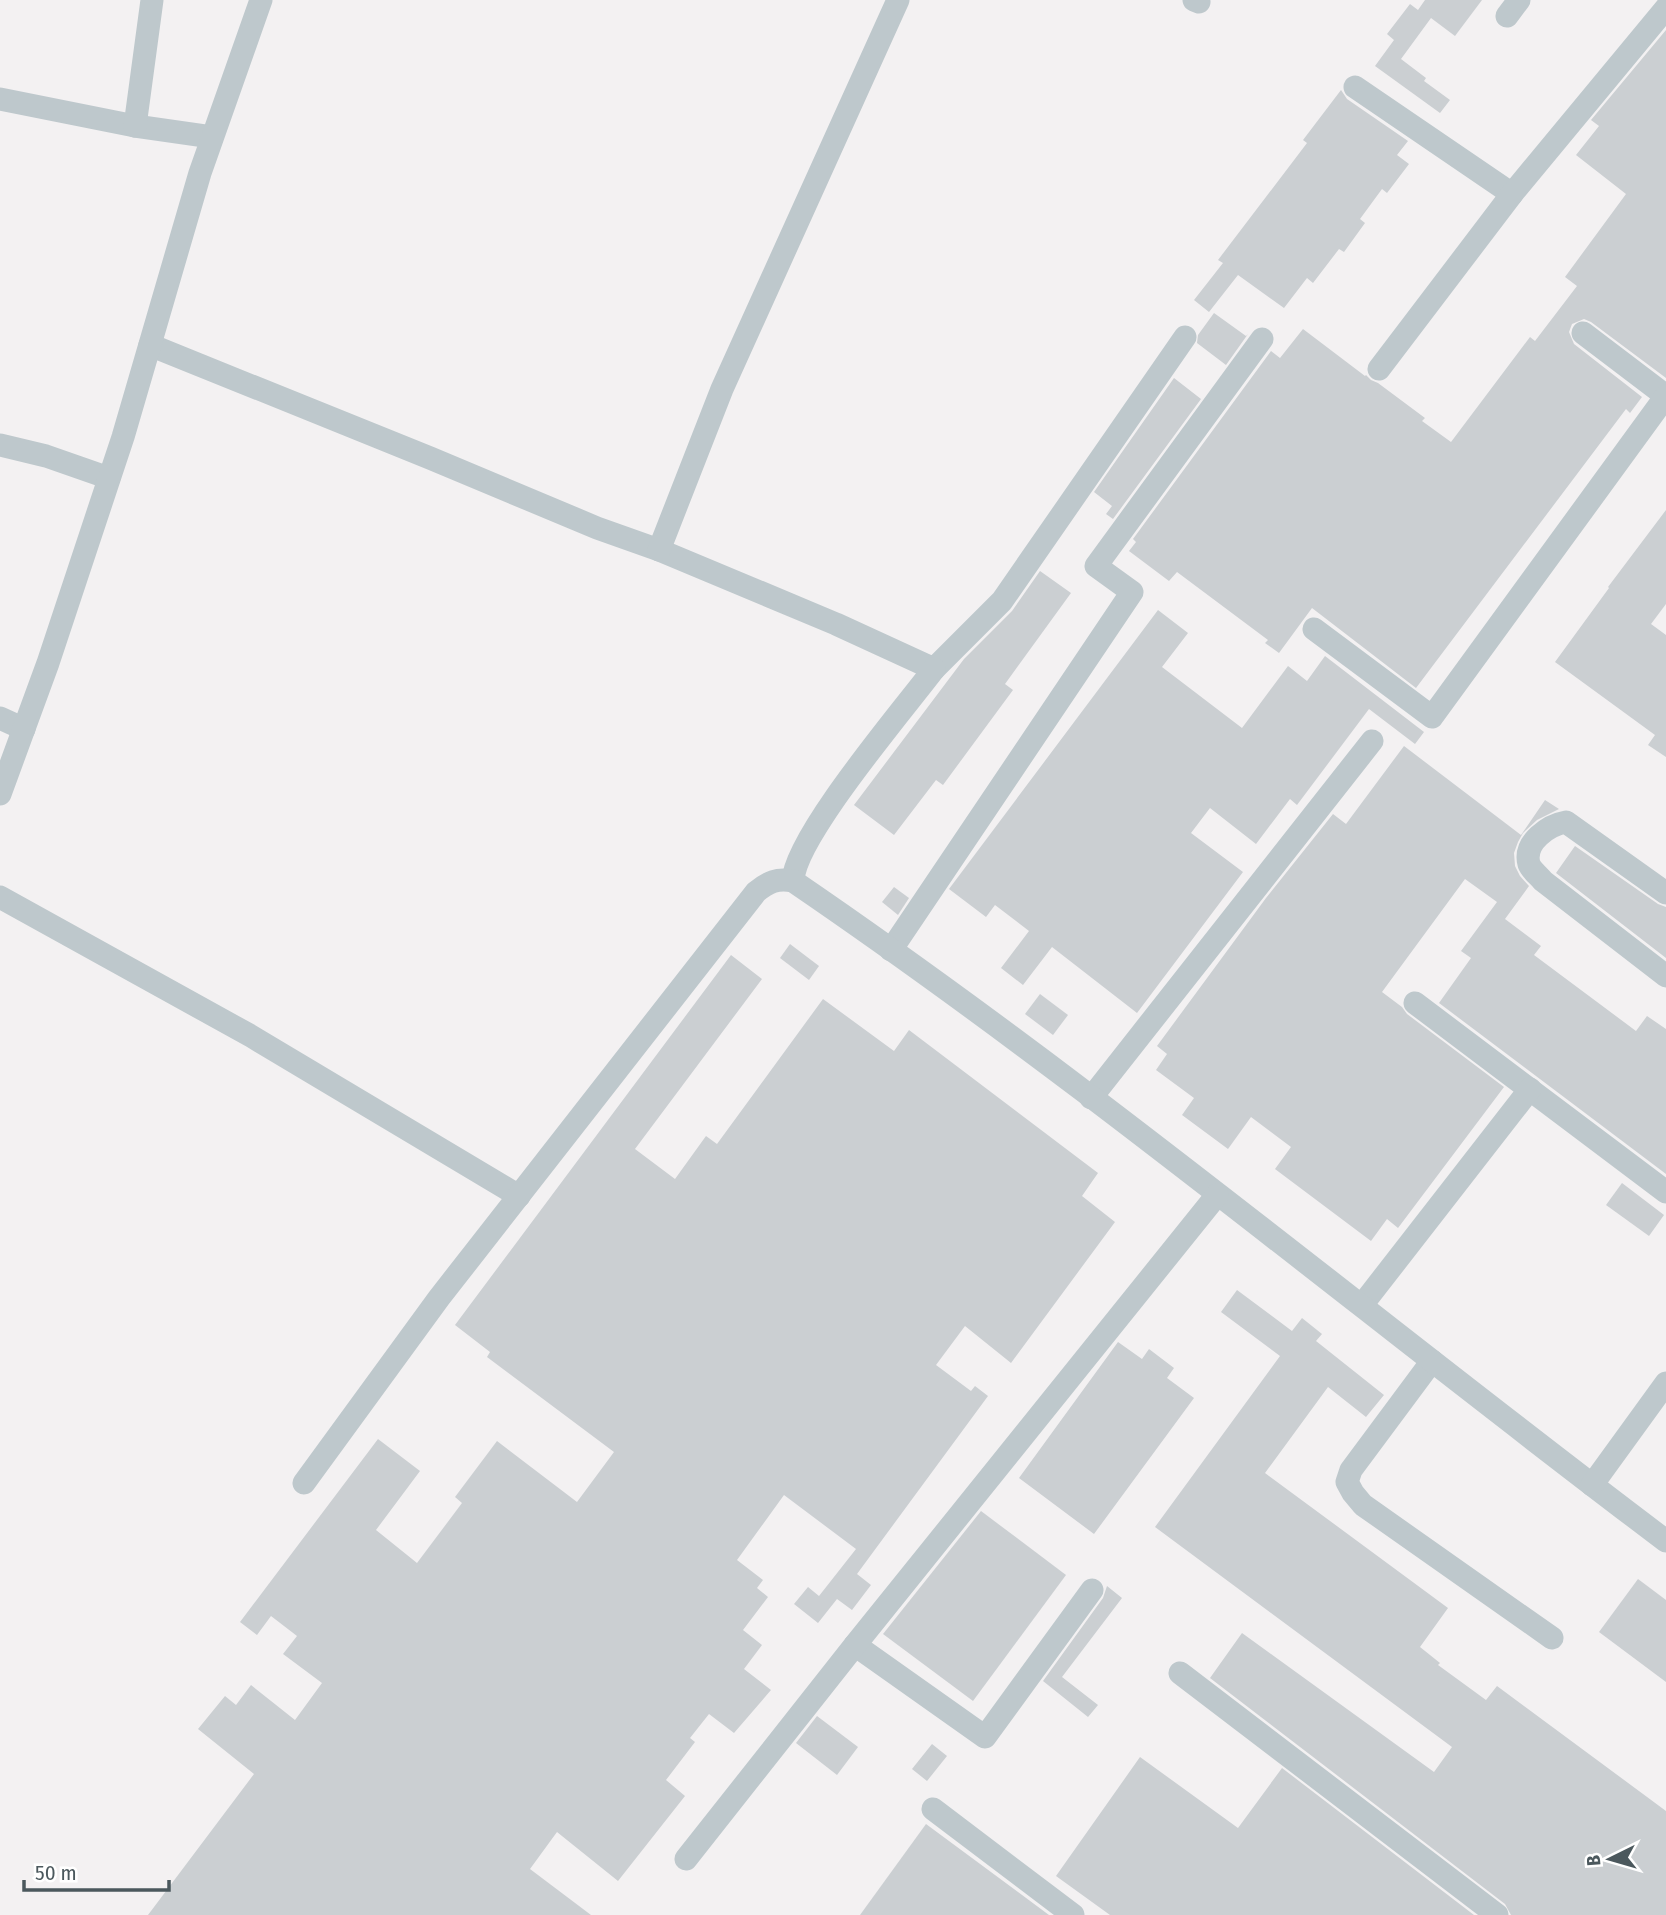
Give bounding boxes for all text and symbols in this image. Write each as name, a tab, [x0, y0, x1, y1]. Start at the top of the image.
north arrow	[1575, 1824, 1645, 1894]
scale bar	[24, 1848, 170, 1892]
text: B	[1582, 1854, 1605, 1867]
text: 50 m	[35, 1860, 77, 1886]

